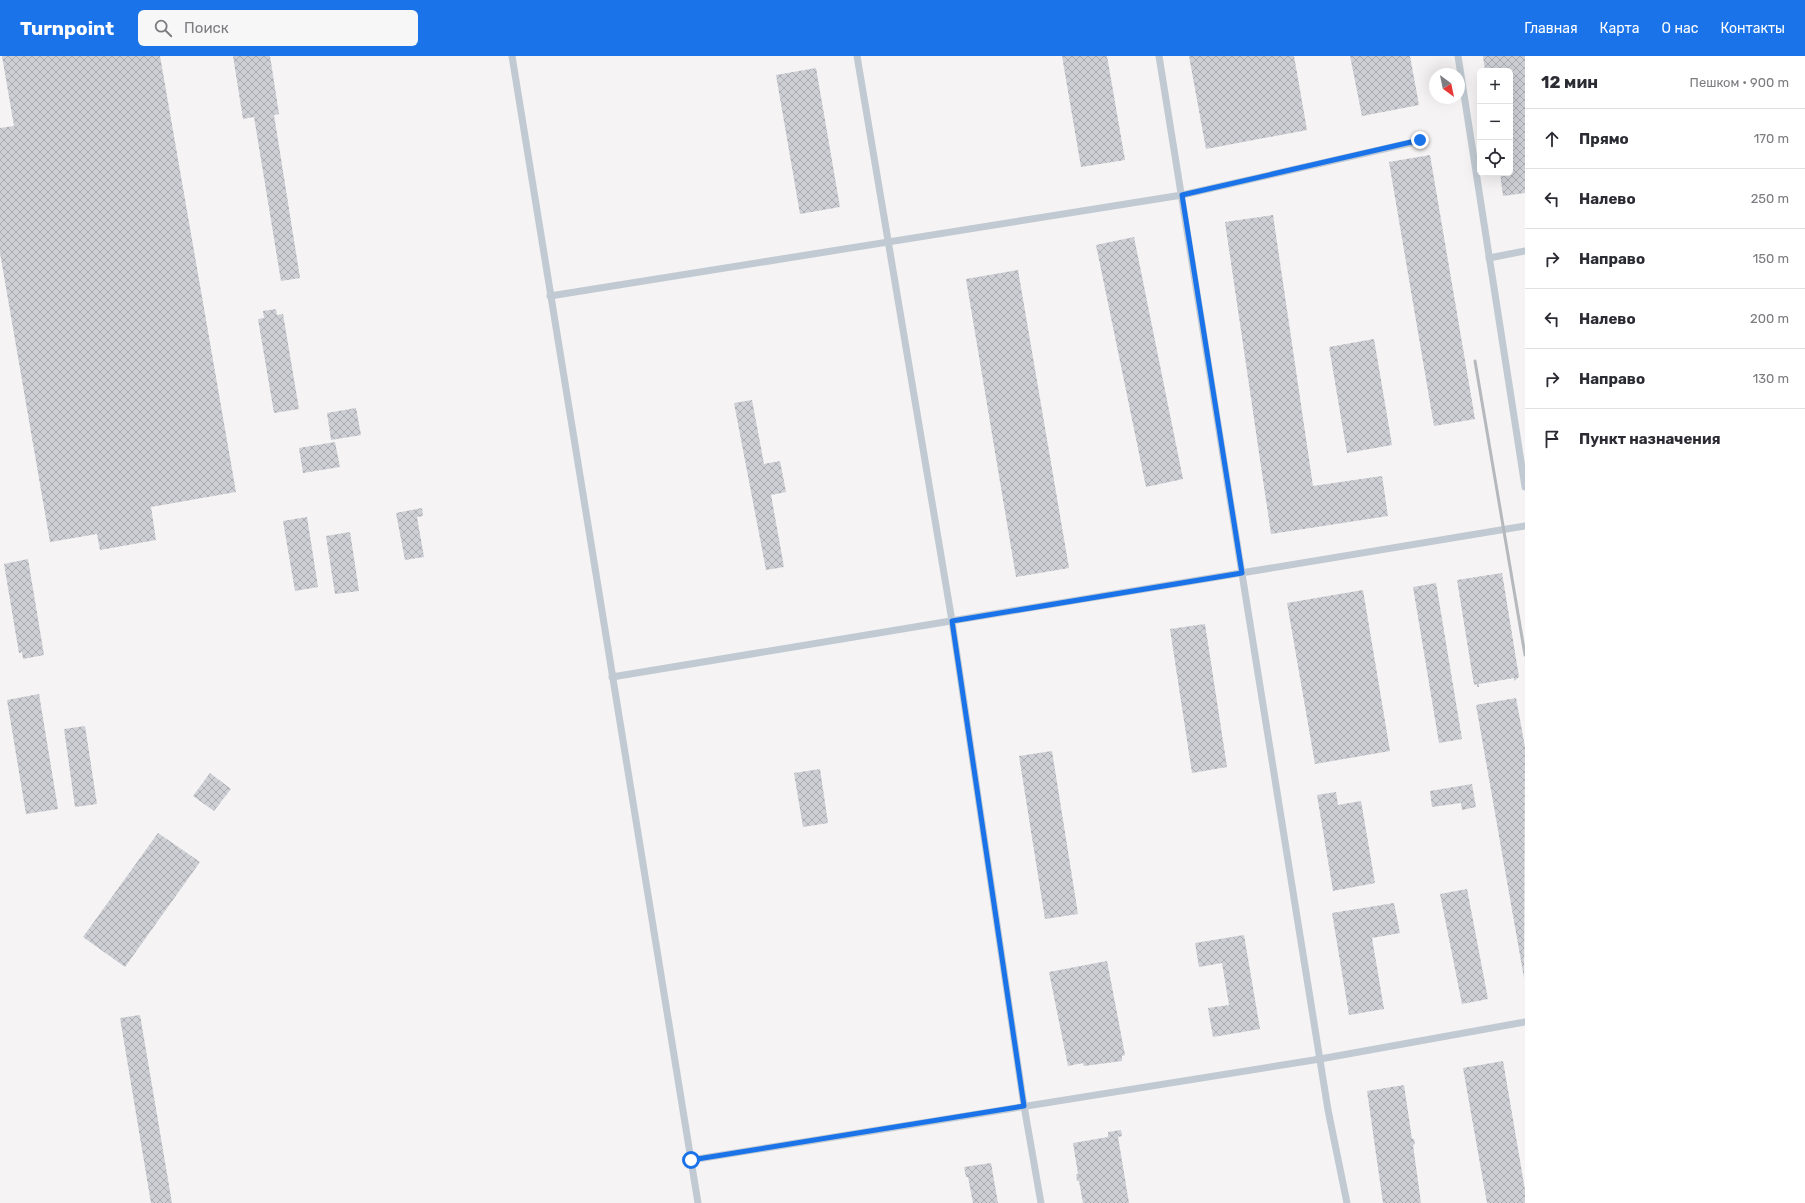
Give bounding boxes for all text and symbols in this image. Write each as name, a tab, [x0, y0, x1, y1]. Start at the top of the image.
search box	[138, 10, 418, 46]
text: Turnpoint	[20, 17, 114, 40]
icon: search	[152, 17, 174, 39]
text: Поиск	[184, 19, 229, 37]
text: Главная	[1524, 20, 1578, 37]
text: Карта	[1600, 20, 1640, 37]
text: О нас	[1662, 20, 1698, 37]
text: Контакты	[1720, 20, 1785, 37]
north arrow	[1429, 68, 1465, 104]
map controls	[1477, 68, 1513, 176]
button: +	[1477, 68, 1513, 104]
text: 12 мин	[1541, 72, 1598, 92]
text: Пешком · 900 m	[1690, 75, 1789, 90]
button: −	[1477, 104, 1513, 140]
icon: ahead	[1541, 128, 1563, 150]
text: Прямо	[1579, 130, 1629, 148]
route end	[1411, 131, 1429, 149]
text: 170 m	[1754, 131, 1789, 146]
button: locate	[1477, 140, 1513, 176]
icon: left	[1541, 188, 1563, 210]
text: Налево	[1579, 190, 1636, 208]
text: 250 m	[1751, 191, 1789, 206]
icon: right	[1541, 248, 1563, 270]
text: Направо	[1579, 250, 1645, 268]
text: 150 m	[1753, 251, 1789, 266]
icon: left	[1541, 308, 1563, 330]
text: Налево	[1579, 310, 1636, 328]
text: 200 m	[1750, 311, 1789, 326]
icon: right	[1541, 368, 1563, 390]
text: Направо	[1579, 370, 1645, 388]
text: 130 m	[1753, 371, 1789, 386]
icon: arrive	[1541, 428, 1563, 450]
text: Пункт назначения	[1579, 430, 1721, 448]
route start	[682, 1151, 700, 1169]

